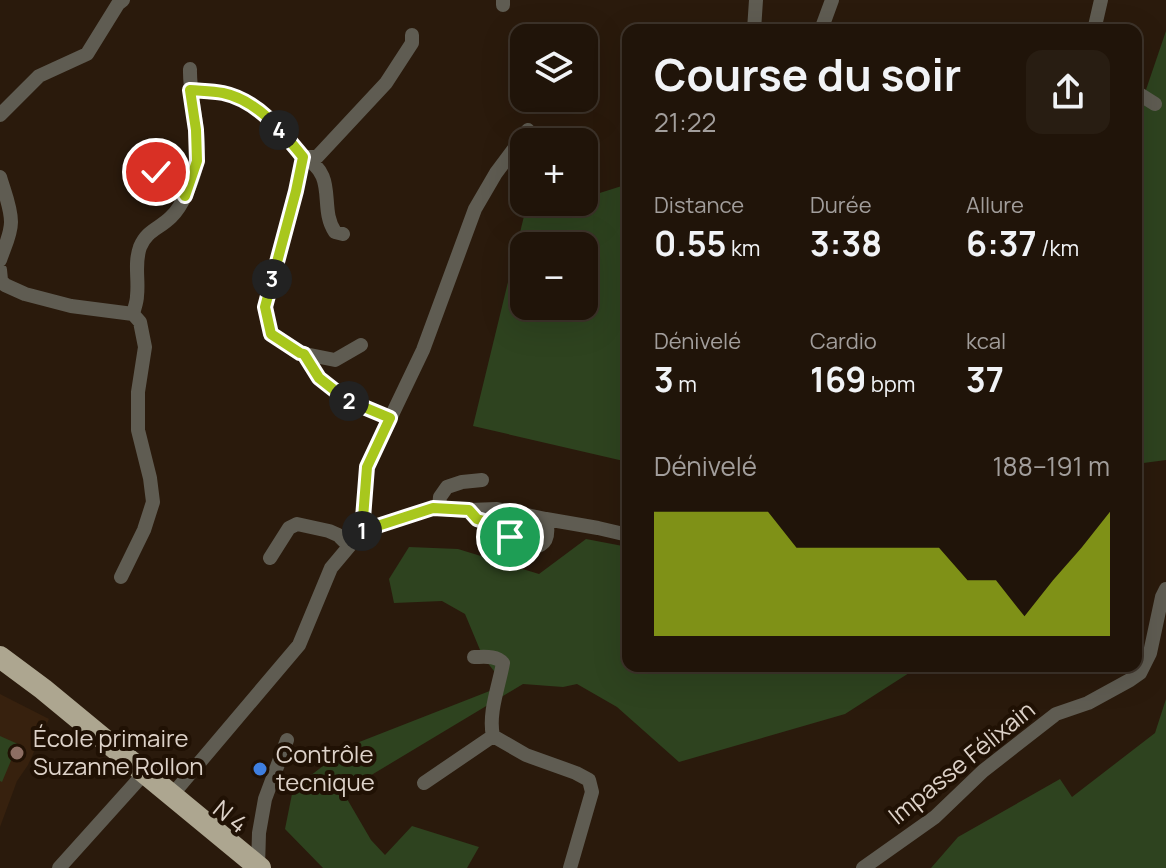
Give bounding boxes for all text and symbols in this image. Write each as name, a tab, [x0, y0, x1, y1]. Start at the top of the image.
map controls	[510, 24, 598, 320]
button: layers	[510, 24, 598, 112]
text: Course du soir	[654, 44, 961, 104]
button: share	[1026, 50, 1110, 134]
text: 21:22	[654, 104, 716, 140]
pin: 4	[259, 110, 299, 150]
text: 4	[272, 115, 286, 145]
button: +	[510, 128, 598, 216]
pin	[122, 138, 190, 206]
icon: check	[134, 150, 178, 194]
text: Distance	[654, 190, 744, 220]
text: Durée	[810, 190, 872, 220]
text: Allure	[966, 190, 1024, 220]
text: 0.55	[654, 220, 727, 266]
text: 3:38	[810, 220, 882, 266]
text: 6:37	[966, 220, 1037, 266]
button: −	[510, 232, 598, 320]
text: km	[727, 233, 761, 263]
text: /km	[1037, 233, 1079, 263]
pin: 3	[252, 259, 292, 299]
text: 3	[266, 264, 278, 294]
text: Dénivelé	[654, 326, 741, 356]
text: Cardio	[810, 326, 877, 356]
text: kcal	[966, 326, 1006, 356]
text: 3	[654, 356, 674, 402]
text: 169	[810, 356, 866, 402]
text: 37	[966, 356, 1004, 402]
text: m	[674, 369, 697, 399]
text: bpm	[866, 369, 915, 399]
pin: 2	[329, 381, 369, 421]
text: 2	[342, 386, 356, 416]
text: Dénivelé	[654, 448, 757, 484]
text: 188–191 m	[992, 448, 1110, 484]
pin	[476, 503, 544, 571]
pin: 1	[342, 511, 382, 551]
icon: arrive	[488, 515, 532, 559]
text: 1	[357, 516, 367, 546]
street label: Impasse Félixain	[881, 692, 1041, 831]
place label: École primaire Suzanne Rollon	[33, 721, 204, 782]
place label: Contrôle tecnique	[276, 737, 375, 798]
marker: École primaire Suzanne Rollon	[8, 744, 26, 762]
marker: Contrôle tecnique	[251, 760, 269, 778]
street label: N 4	[207, 792, 255, 840]

